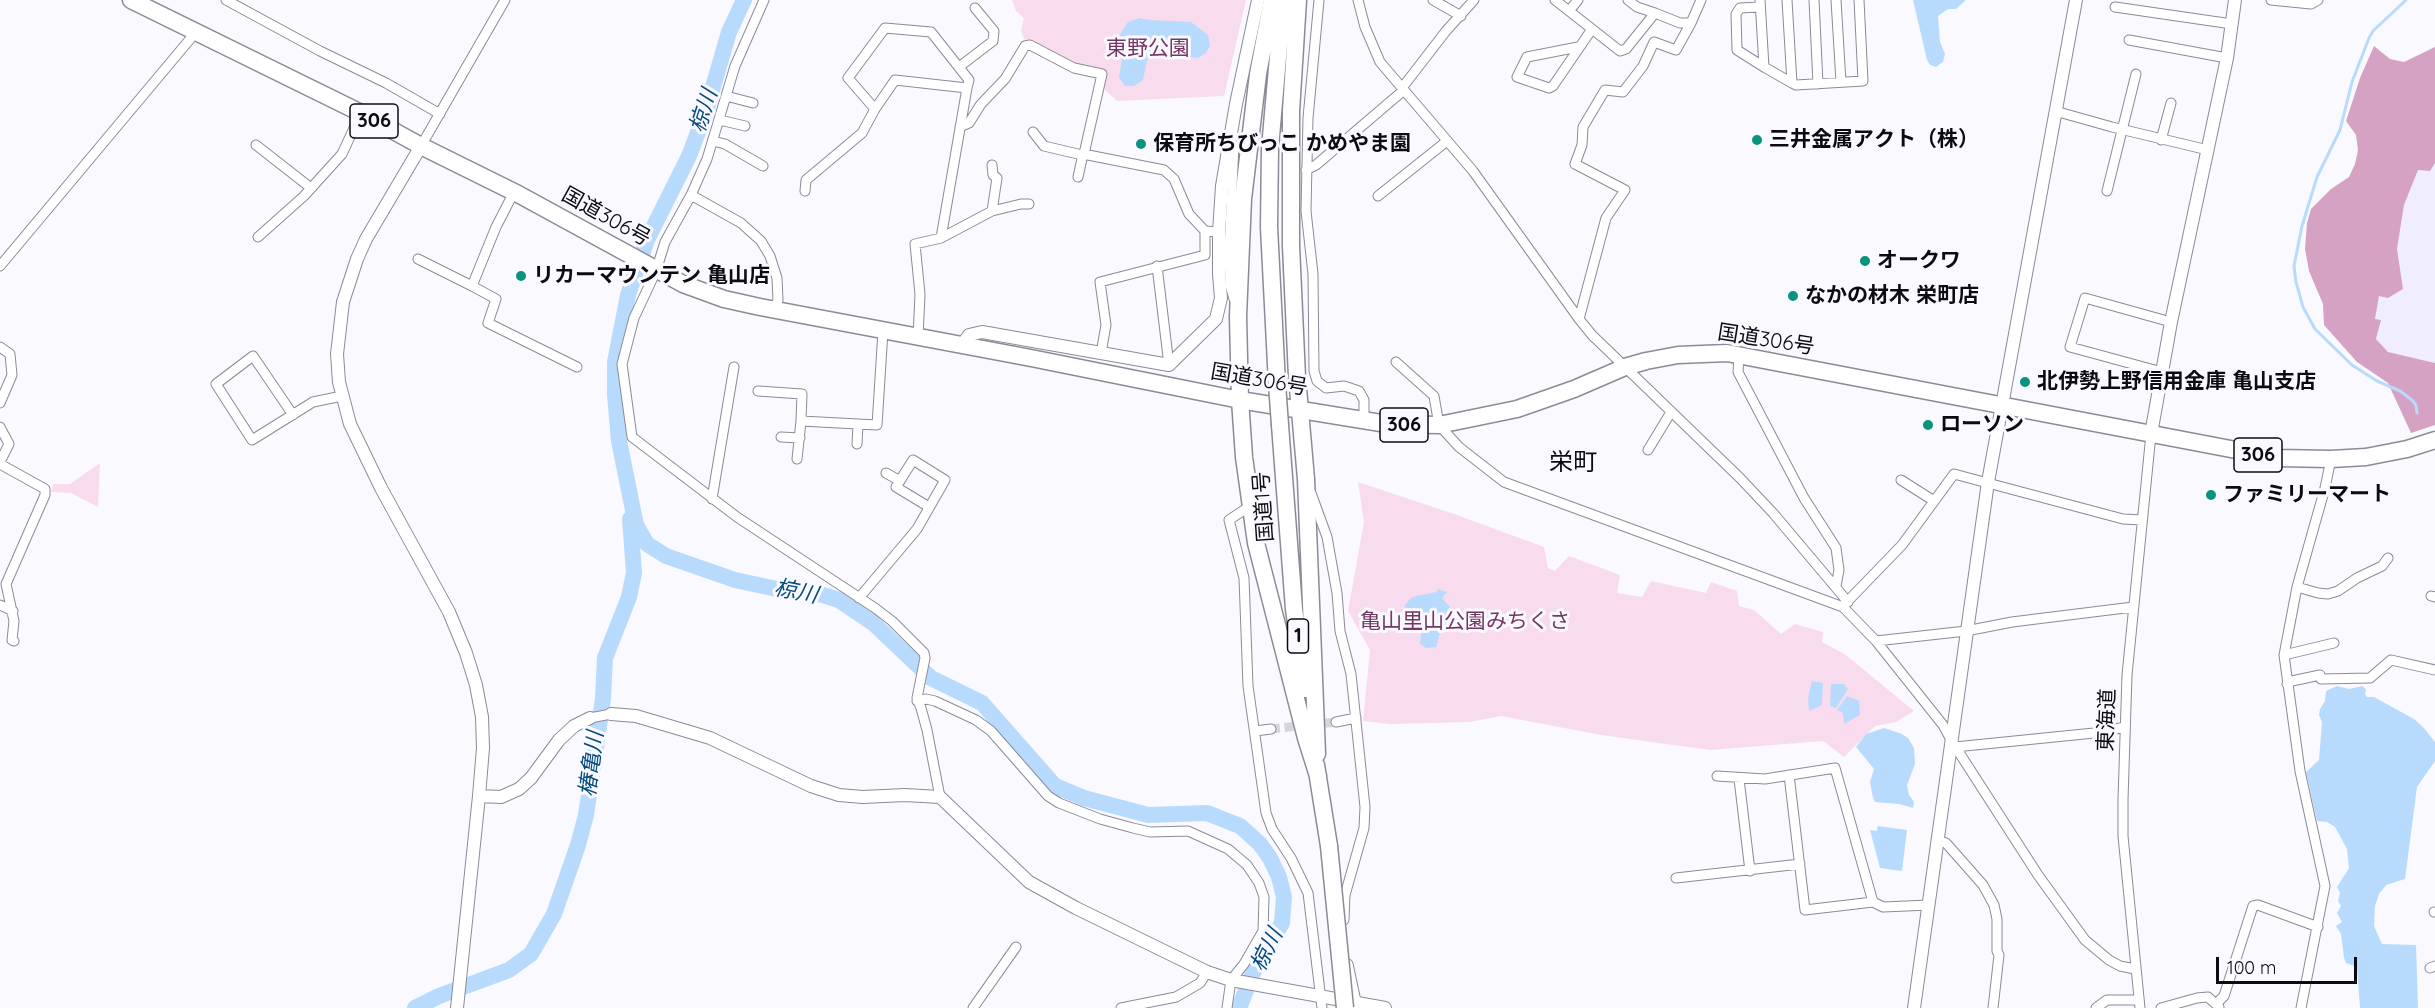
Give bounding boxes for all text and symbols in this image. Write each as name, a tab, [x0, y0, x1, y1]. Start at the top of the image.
park label: 東野公園	[1106, 36, 1190, 62]
water label: 椋川	[685, 86, 723, 136]
road number: 306	[350, 104, 398, 138]
place label: 三井金属アクト（株）	[1769, 127, 1979, 153]
place label: 保育所ちびっこ かめやま園	[1153, 131, 1411, 157]
marker: 三井金属アクト（株）	[1750, 133, 1764, 147]
marker: 保育所ちびっこ かめやま園	[1134, 137, 1148, 151]
street label: 国道306号	[557, 182, 655, 252]
place label: オークワ	[1877, 248, 1961, 274]
marker: オークワ	[1858, 254, 1872, 268]
place label: リカーマウンテン 亀山店	[533, 263, 770, 289]
marker: リカーマウンテン 亀山店	[514, 269, 528, 283]
place label: なかの材木 栄町店	[1805, 283, 1979, 309]
marker: なかの材木 栄町店	[1786, 289, 1800, 303]
street label: 国道306号	[1716, 320, 1816, 360]
street label: 国道306号	[1209, 359, 1309, 401]
place label: 北伊勢上野信用金庫 亀山支店	[2037, 369, 2316, 395]
marker: 北伊勢上野信用金庫 亀山支店	[2018, 375, 2032, 389]
road number: 306	[1380, 408, 1428, 442]
place label: ローソン	[1940, 412, 2024, 438]
marker: ローソン	[1921, 418, 1935, 432]
road number: 306	[2234, 438, 2282, 472]
district label: 栄町	[1549, 449, 1597, 477]
street label: 国道1号	[1249, 471, 1279, 543]
place label: ファミリーマート	[2223, 482, 2391, 508]
marker: ファミリーマート	[2204, 488, 2218, 502]
water label: 椋川	[772, 575, 820, 609]
park label: 亀山里山公園みちくさ	[1360, 609, 1570, 635]
road number: 1	[1288, 619, 1308, 653]
street label: 東海道	[2093, 688, 2121, 752]
water label: 椿亀川	[575, 730, 609, 798]
water label: 椋川	[1245, 924, 1289, 976]
scale bar	[2219, 945, 2360, 983]
text: 100 m	[2227, 956, 2276, 979]

